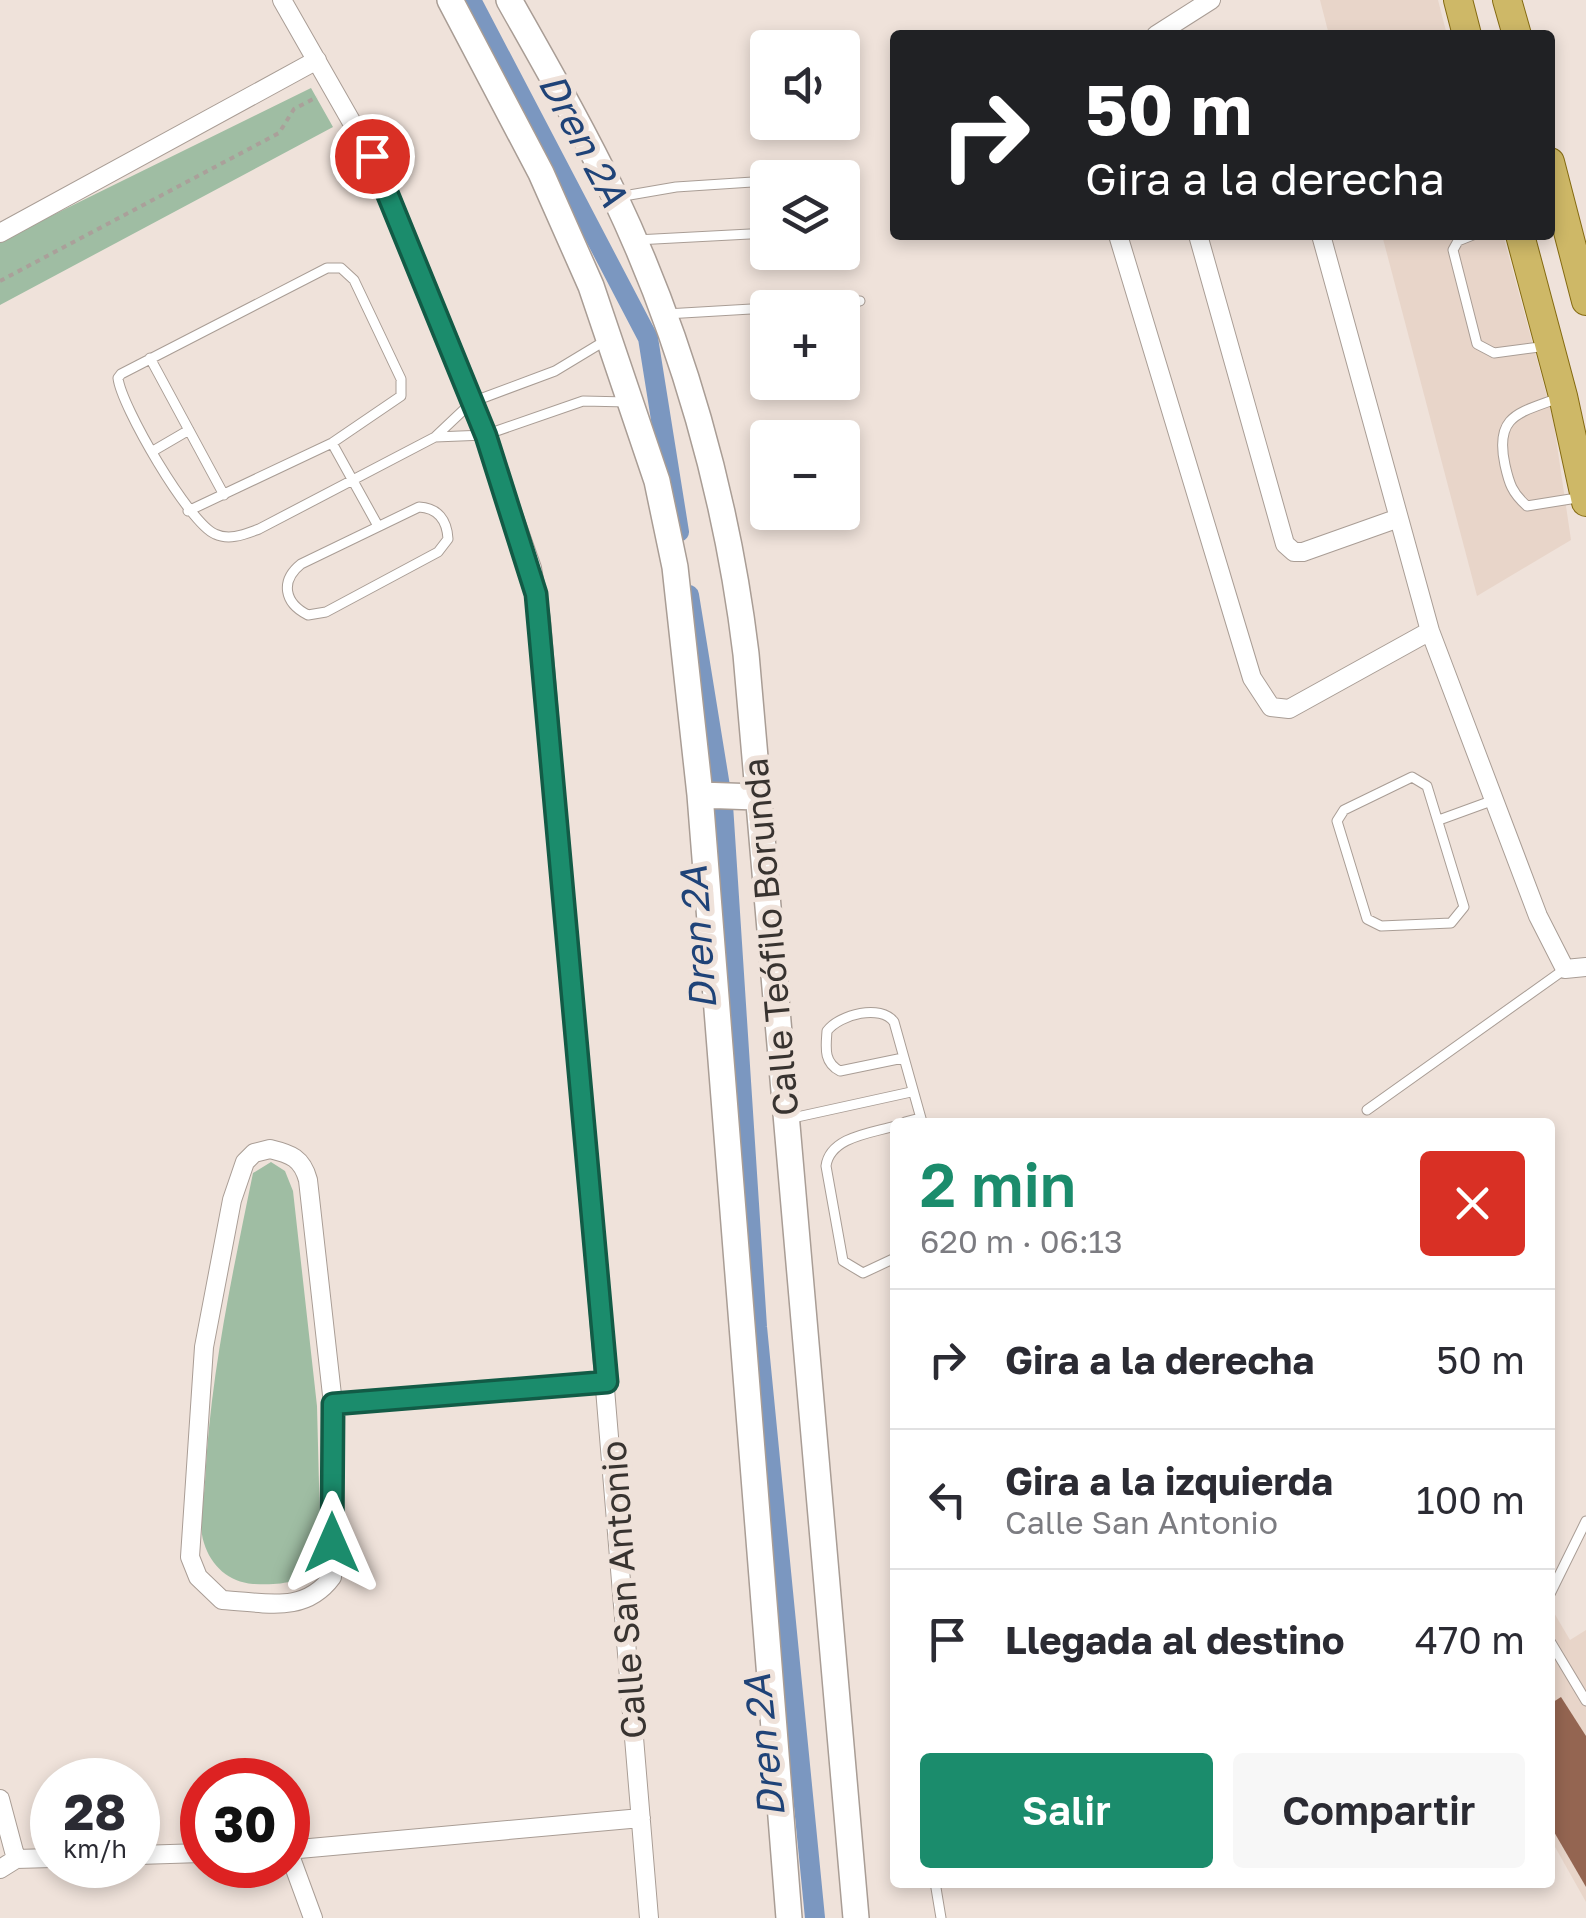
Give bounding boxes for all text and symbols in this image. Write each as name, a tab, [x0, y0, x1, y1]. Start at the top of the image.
map controls	[750, 30, 860, 530]
button: sound	[750, 30, 860, 140]
water label: Dren 2A	[530, 65, 638, 213]
text: 50 m	[1085, 66, 1252, 150]
icon: right	[920, 70, 1050, 200]
pin	[330, 114, 415, 199]
icon: arrive	[345, 129, 400, 184]
text: Gira a la derecha	[1085, 151, 1445, 205]
button: layers	[750, 160, 860, 270]
button: +	[750, 290, 860, 400]
button: −	[750, 420, 860, 530]
street label: Calle Teófilo Borunda	[733, 756, 807, 1118]
water label: Dren 2A	[670, 865, 724, 1011]
text: 2 min	[920, 1148, 1076, 1220]
button: close	[1420, 1151, 1525, 1256]
text: 620 m · 06:13	[920, 1222, 1123, 1260]
icon: right	[920, 1332, 975, 1387]
text: Gira a la derecha	[1005, 1337, 1314, 1382]
text: 50 m	[1436, 1337, 1525, 1382]
street label: Calle San Antonio	[592, 1440, 654, 1740]
text: Gira a la izquierda	[1005, 1458, 1333, 1503]
icon: left	[920, 1472, 975, 1527]
text: 100 m	[1416, 1477, 1525, 1522]
position arrow	[280, 1491, 384, 1595]
text: Calle San Antonio	[1005, 1503, 1278, 1541]
icon: arrive	[920, 1612, 975, 1667]
text: Llegada al destino	[1005, 1617, 1345, 1662]
text: 470 m	[1415, 1617, 1525, 1662]
water label: Dren 2A	[733, 1672, 793, 1820]
button: Salir	[920, 1753, 1213, 1868]
button: Compartir	[1233, 1753, 1525, 1868]
speed limit sign: 30	[180, 1758, 310, 1888]
text: 28	[64, 1781, 126, 1841]
text: km/h	[63, 1833, 127, 1864]

